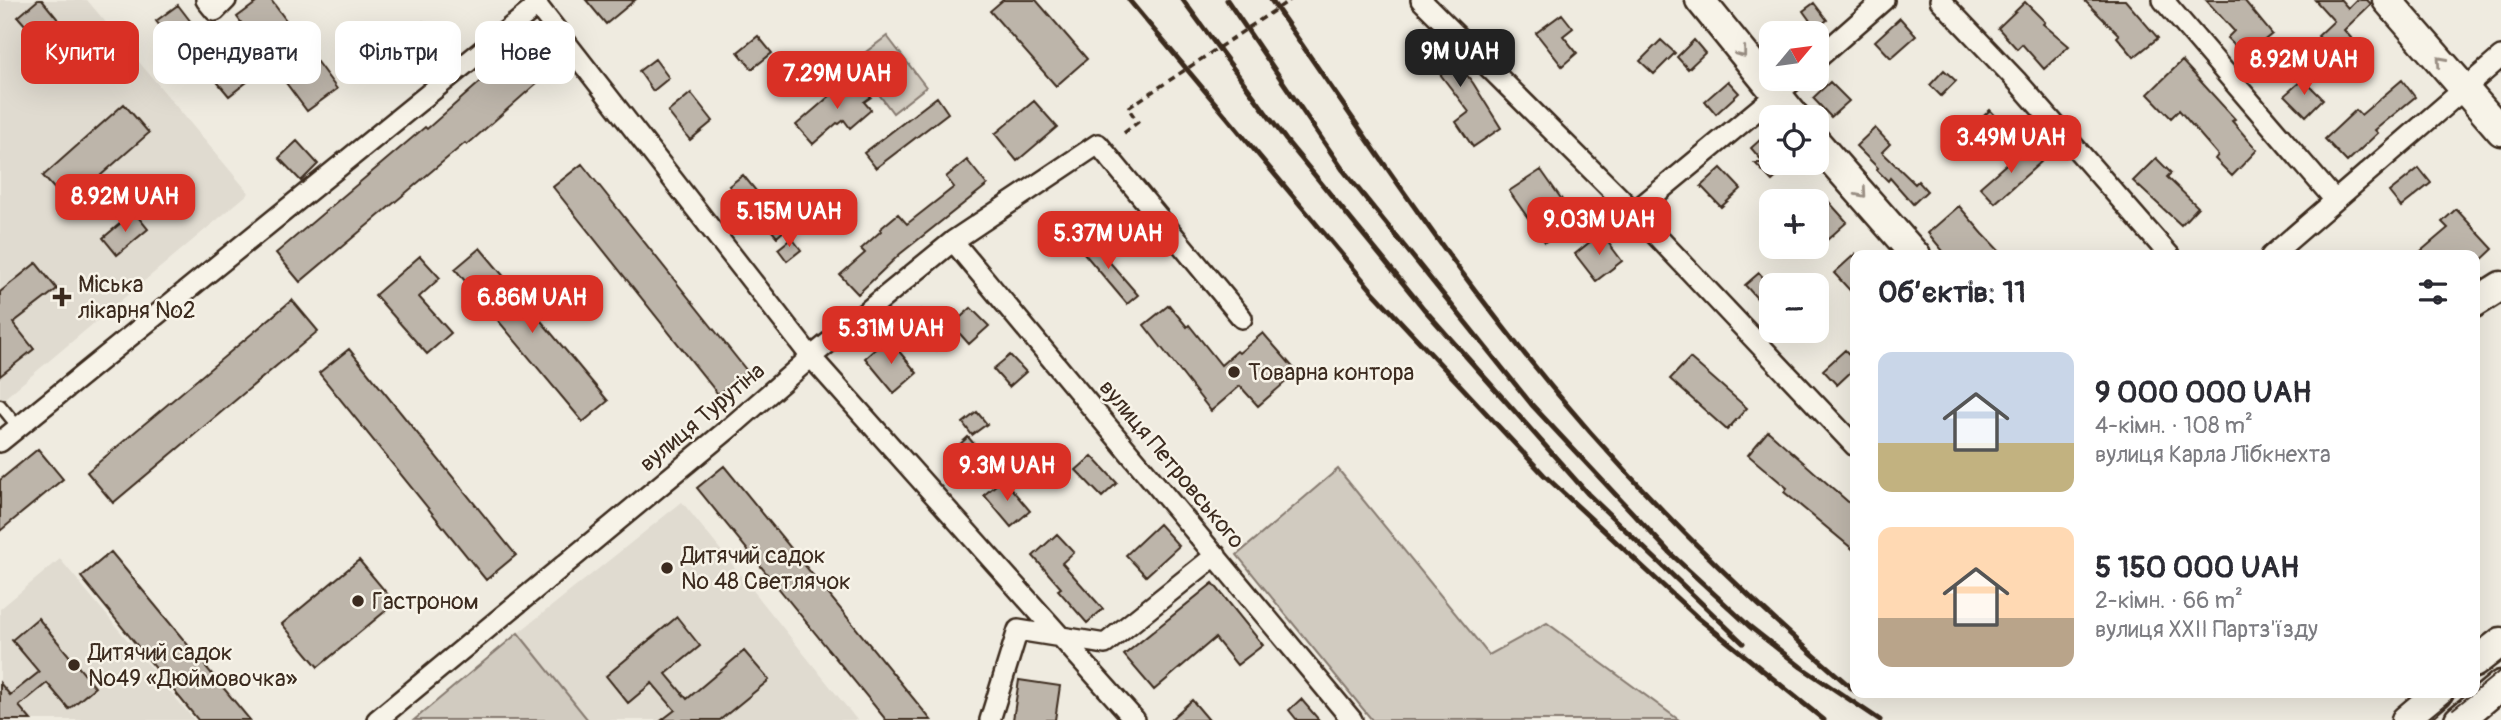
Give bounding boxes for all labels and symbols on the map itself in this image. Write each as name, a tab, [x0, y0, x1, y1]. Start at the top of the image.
north arrow	[1759, 21, 1829, 91]
pin: 9M UAH	[1403, 29, 1517, 89]
pin: 8.92M UAH	[2224, 38, 2384, 97]
one-way arrow	[1734, 46, 1747, 58]
pin: 7.29M UAH	[757, 52, 917, 111]
one-way arrow	[2437, 56, 2449, 69]
pin: 3.49M UAH	[1931, 116, 2091, 175]
pin: 8.92M UAH	[45, 174, 205, 234]
one-way arrow	[1853, 185, 1866, 198]
pin: 5.15M UAH	[709, 190, 869, 249]
pin: 9.03M UAH	[1519, 198, 1679, 257]
pin: 5.37M UAH	[1028, 212, 1188, 271]
place label: Міська лікарня №2	[78, 270, 196, 325]
pin: 6.86M UAH	[452, 276, 612, 335]
marker: Міська лікарня №2	[52, 287, 72, 307]
pin: 5.31M UAH	[811, 306, 971, 366]
street label: вулиця Турутіна	[633, 356, 771, 478]
place label: Товарна контора	[1248, 358, 1414, 387]
marker: Товарна контора	[1226, 364, 1242, 380]
street label: вулиця Петровського	[1093, 374, 1251, 554]
pin: 9.3M UAH	[935, 444, 1079, 503]
place label: Дитячий садок № 48 Светлячок	[680, 541, 851, 596]
marker: Дитячий садок № 48 Светлячок	[659, 560, 675, 576]
place label: Гастроном	[372, 587, 479, 616]
marker: Гастроном	[350, 593, 366, 609]
place label: Дитячий садок №49 «Дюймовочка»	[87, 638, 298, 693]
marker: Дитячий садок №49 «Дюймовочка»	[66, 657, 82, 673]

